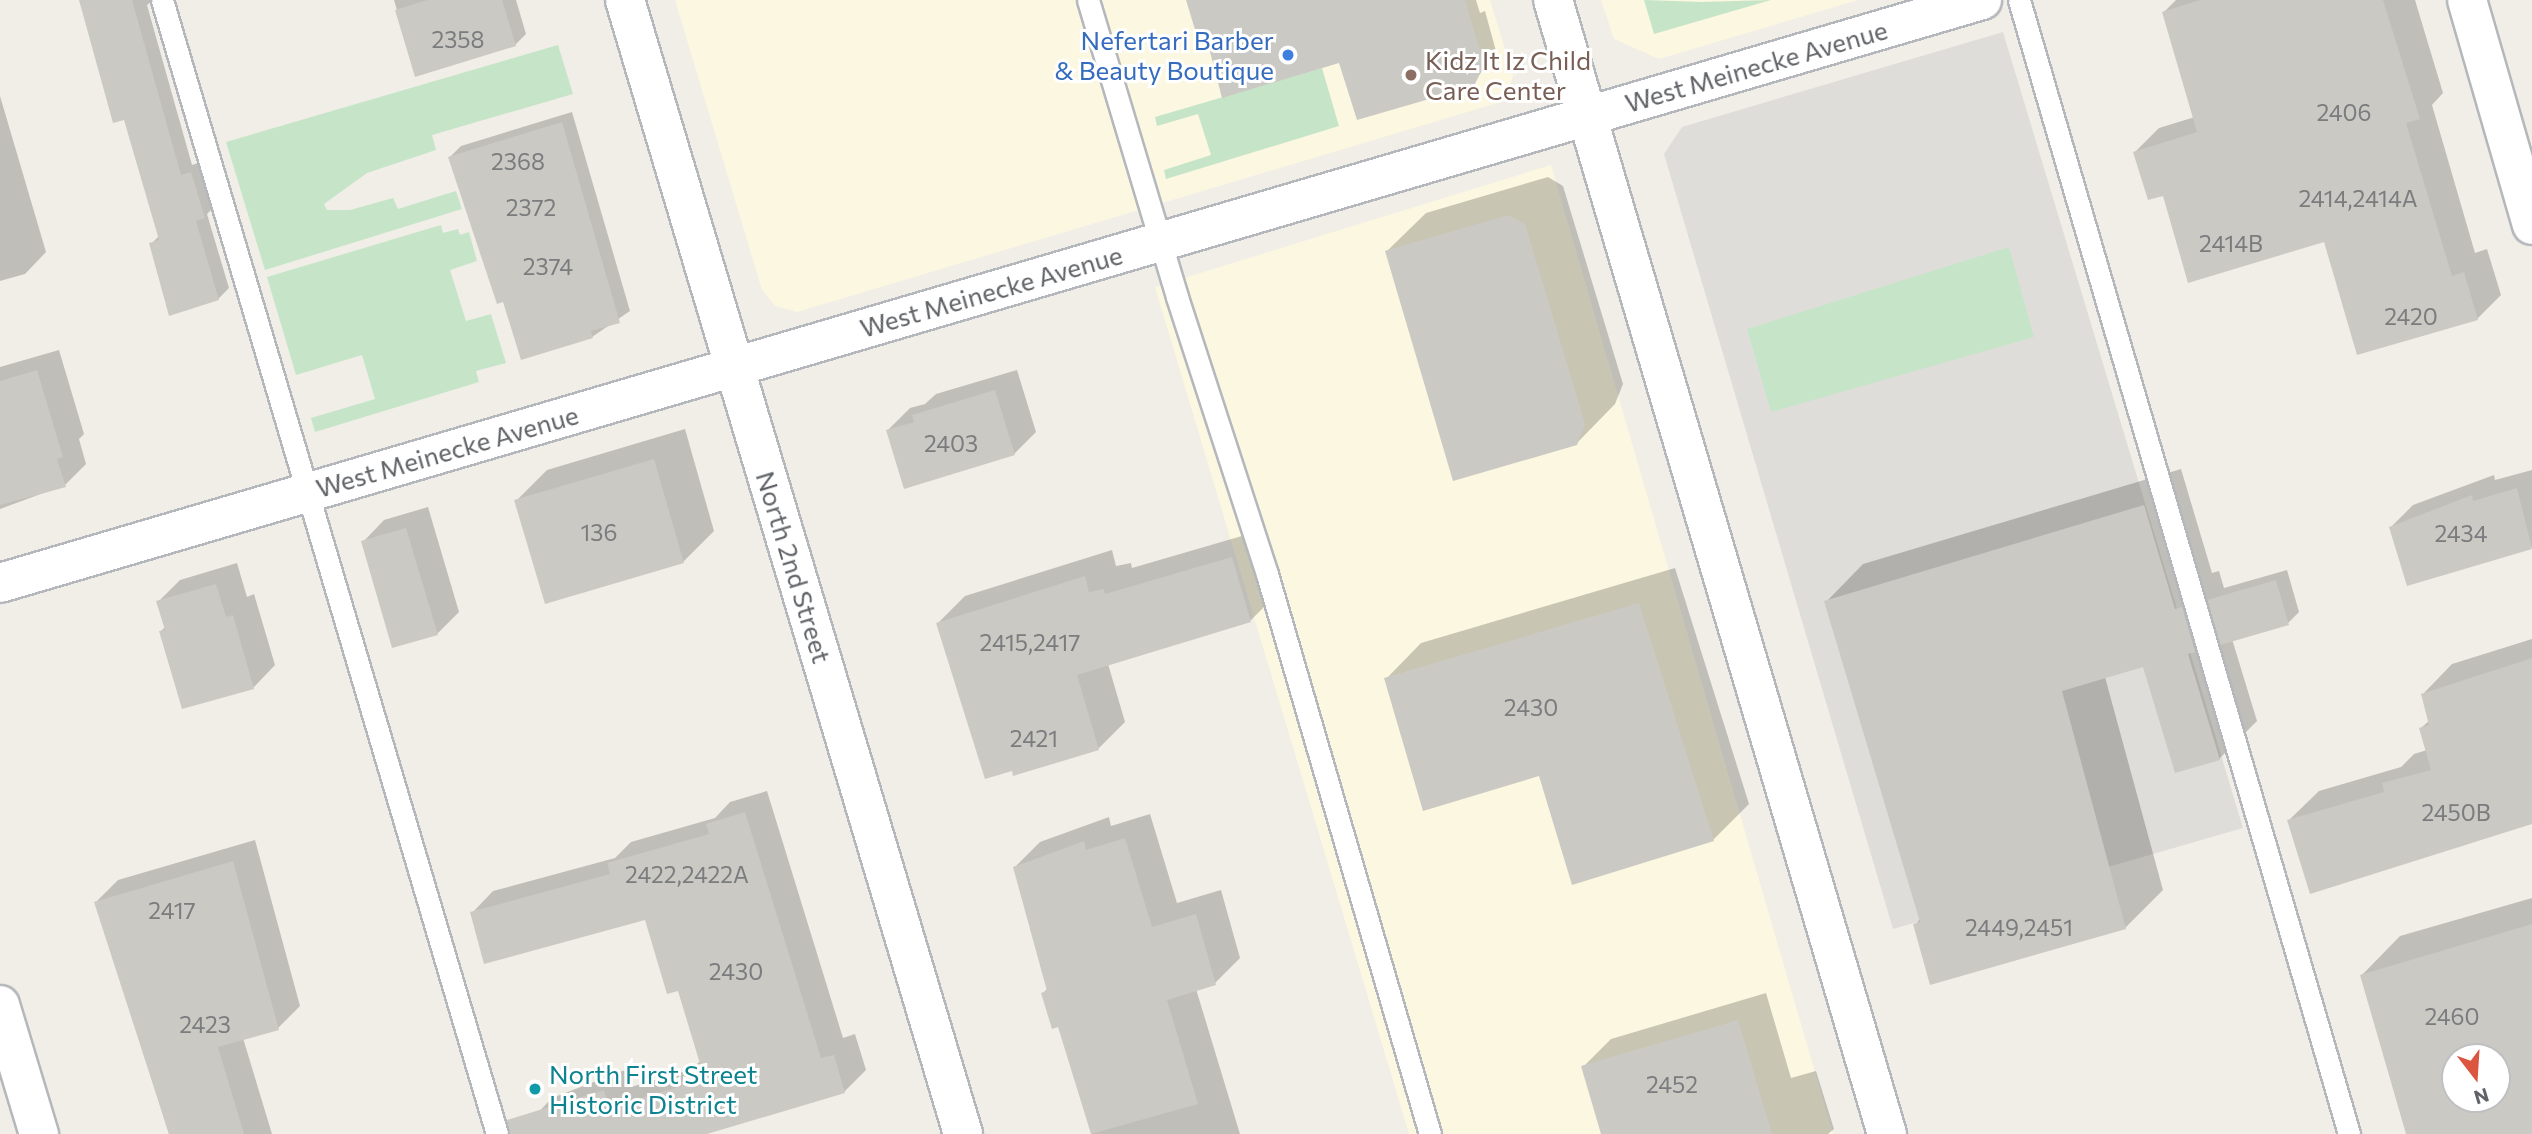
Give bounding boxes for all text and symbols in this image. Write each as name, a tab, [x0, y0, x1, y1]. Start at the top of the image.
street label: West Meinecke Avenue	[1621, 14, 1891, 118]
place label: Nefertari Barber & Beauty Boutique	[1055, 24, 1274, 86]
house number: 2358	[431, 25, 485, 53]
place label: Kidz It Iz Child Care Center	[1425, 44, 1591, 106]
marker: Nefertari Barber & Beauty Boutique	[1280, 47, 1296, 63]
marker: Kidz It Iz Child Care Center	[1403, 67, 1419, 83]
house number: 2406	[2316, 98, 2372, 126]
house number: 2368	[491, 147, 545, 175]
house number: 2414,2414A	[2298, 184, 2418, 212]
house number: 2372	[506, 193, 556, 221]
house number: 2414B	[2199, 229, 2263, 257]
street label: West Meinecke Avenue	[856, 239, 1126, 343]
house number: 2374	[523, 252, 573, 280]
house number: 2420	[2384, 302, 2438, 330]
street label: West Meinecke Avenue	[312, 399, 582, 503]
house number: 2403	[924, 429, 978, 457]
street label: North 2nd Street	[750, 467, 838, 667]
house number: 136	[581, 518, 617, 546]
house number: 2434	[2434, 519, 2488, 547]
house number: 2415,2417	[980, 628, 1080, 656]
house number: 2430	[1504, 693, 1558, 721]
house number: 2421	[1010, 724, 1058, 752]
house number: 2450B	[2421, 798, 2491, 826]
house number: 2422,2422A	[625, 860, 749, 888]
house number: 2417	[148, 896, 196, 924]
house number: 2449,2451	[1965, 913, 2073, 941]
house number: 2430	[709, 957, 763, 985]
house number: 2460	[2424, 1002, 2480, 1030]
house number: 2423	[179, 1010, 231, 1038]
north arrow	[2441, 1043, 2511, 1113]
place label: North First Street Historic District	[549, 1058, 757, 1120]
house number: 2452	[1646, 1070, 1698, 1098]
marker: North First Street Historic District	[527, 1081, 543, 1097]
text: N	[2472, 1084, 2492, 1110]

